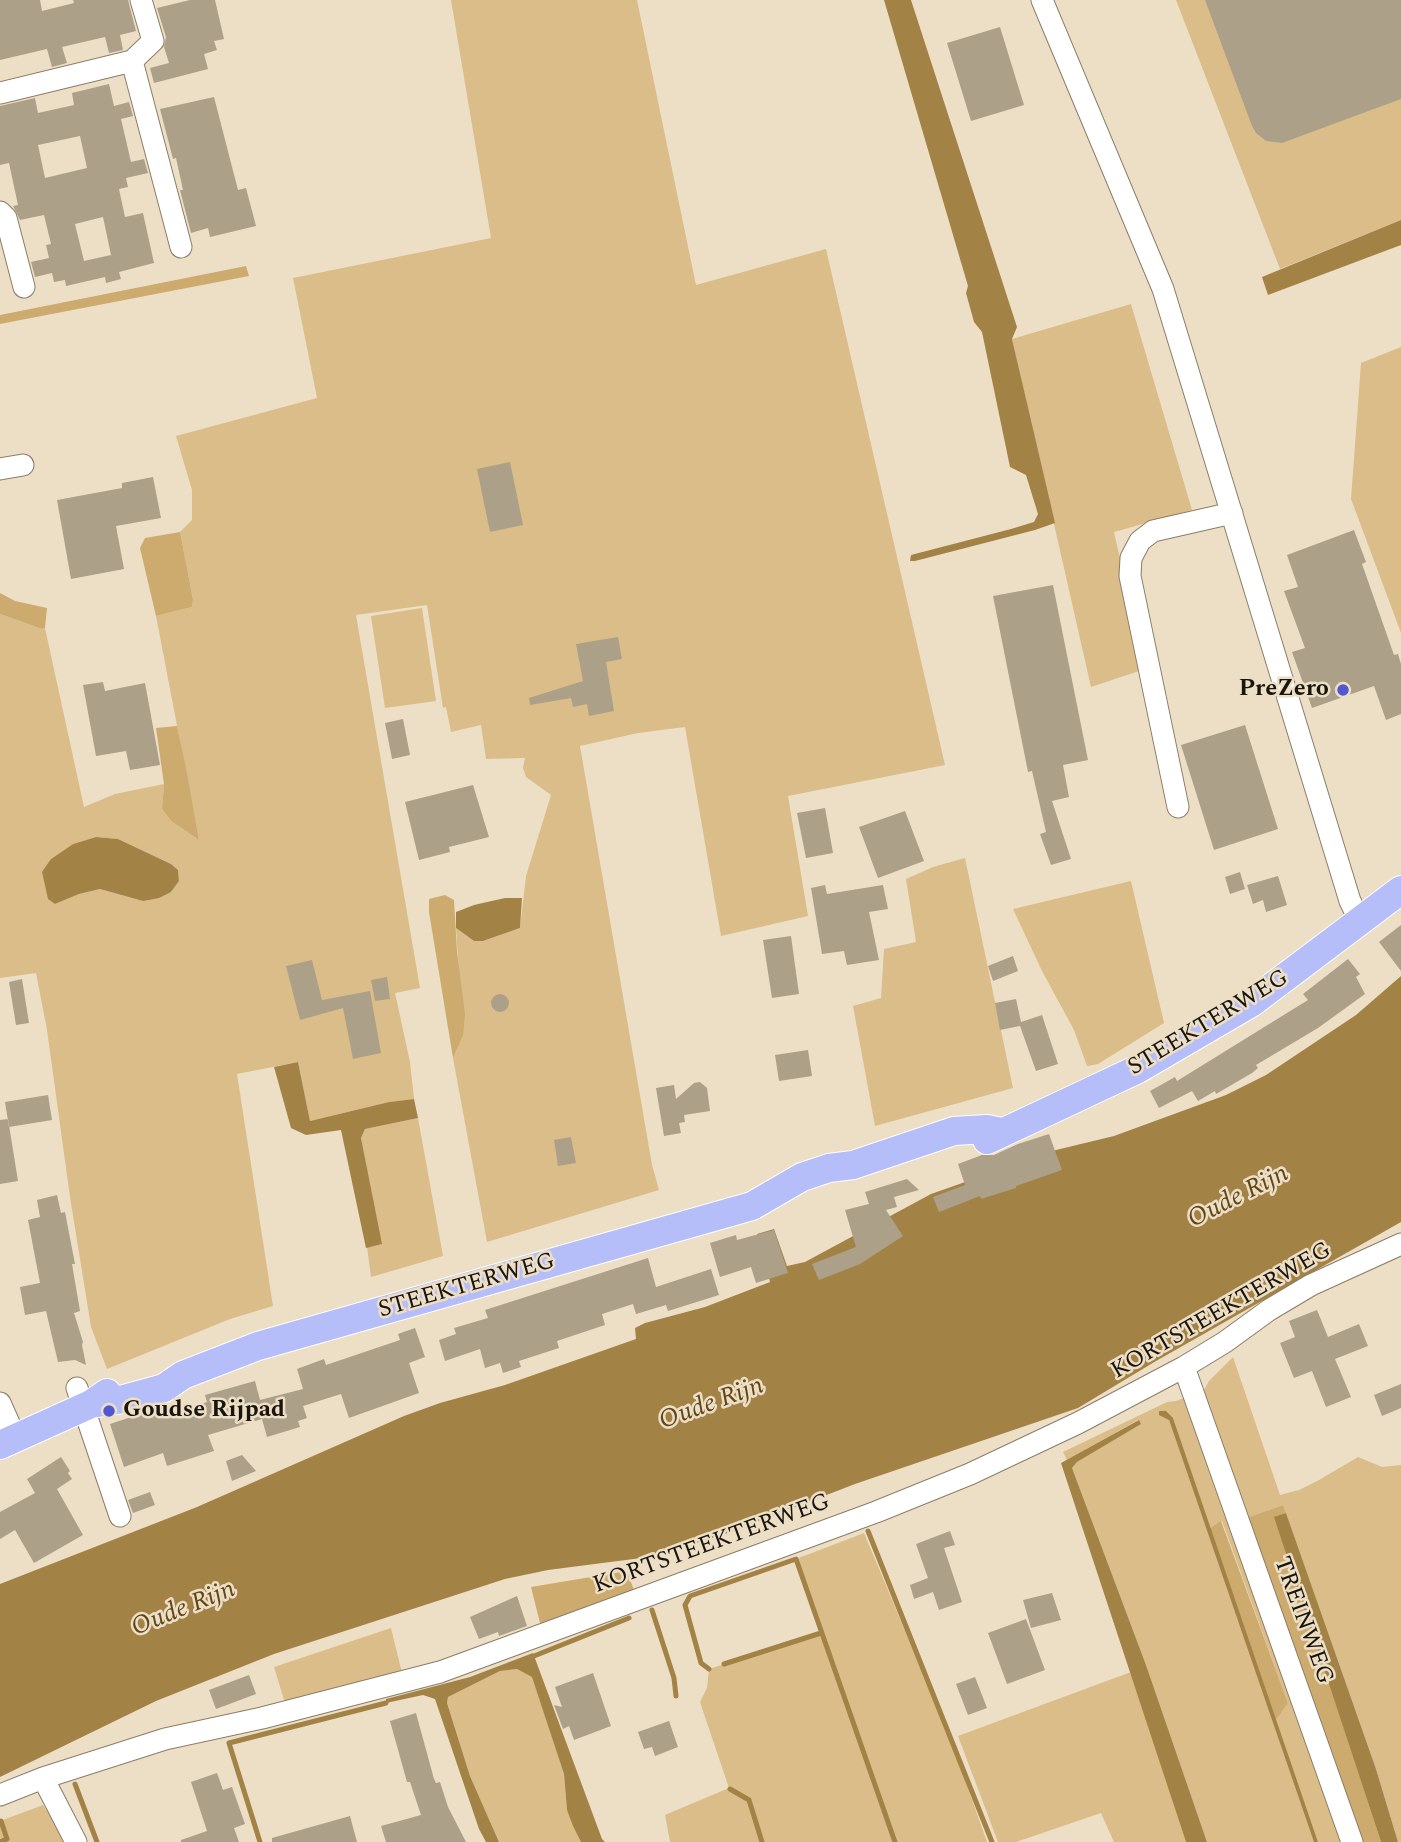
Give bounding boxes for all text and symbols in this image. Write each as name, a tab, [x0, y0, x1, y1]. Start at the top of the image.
place label: PreZero	[1239, 676, 1329, 704]
marker: PreZero	[1335, 682, 1351, 698]
street label: STEEKTERWEG	[1123, 965, 1295, 1083]
water label: Oude Rijn	[1183, 1159, 1295, 1237]
street label: KORTSTEEKTERWEG	[1107, 1237, 1337, 1387]
street label: STEEKTERWEG	[375, 1248, 559, 1326]
water label: Oude Rijn	[655, 1372, 769, 1438]
place label: Goudse Rijpad	[123, 1397, 285, 1425]
marker: Goudse Rijpad	[101, 1403, 117, 1419]
street label: KORTSTEEKTERWEG	[590, 1489, 834, 1601]
street label: TREINWEG	[1266, 1553, 1338, 1689]
water label: Oude Rijn	[128, 1575, 240, 1645]

